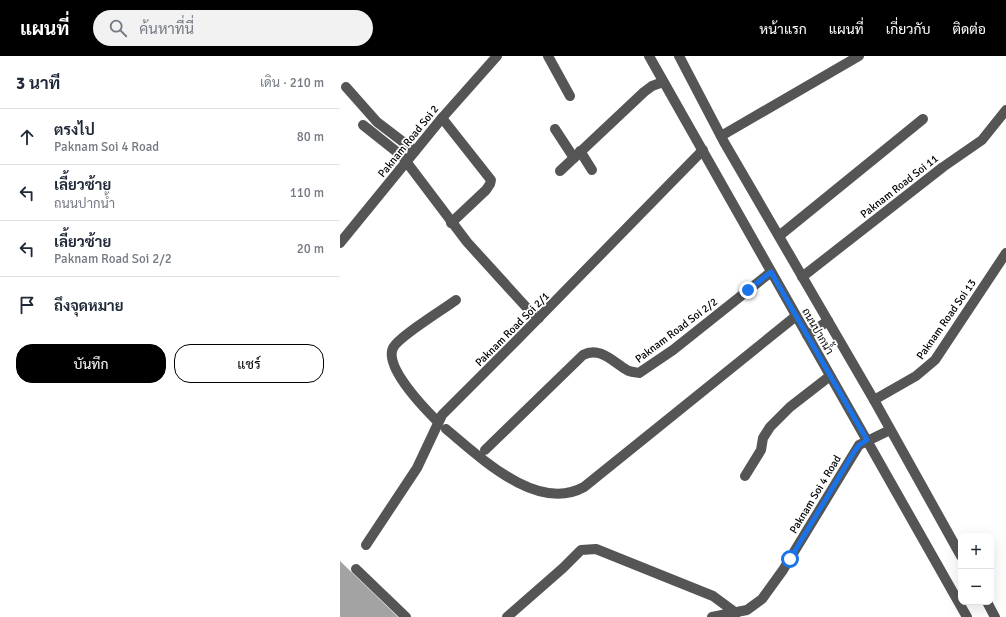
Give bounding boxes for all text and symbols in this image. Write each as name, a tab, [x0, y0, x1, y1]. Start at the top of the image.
search box	[93, 10, 373, 46]
text: แผนที่	[20, 17, 69, 41]
icon: search	[107, 17, 129, 39]
text: ค้นหาที่นี่	[139, 20, 194, 38]
text: หน้าแรก	[759, 21, 807, 38]
text: แผนที่	[829, 21, 864, 38]
text: เกี่ยวกับ	[886, 21, 930, 38]
text: ติดต่อ	[952, 21, 986, 38]
text: 3 นาที	[16, 73, 60, 94]
text: เดิน · 210 m	[260, 75, 324, 91]
street label: Paknam Road Soi 2	[375, 103, 441, 180]
text: ตรงไป	[54, 121, 95, 139]
icon: ahead	[16, 126, 38, 148]
text: 80 m	[297, 129, 324, 145]
text: Paknam Soi 4 Road	[54, 139, 159, 155]
street label: Paknam Road Soi 11	[858, 152, 941, 221]
text: เลี้ยวซ้าย	[54, 176, 111, 194]
icon: left	[16, 182, 38, 204]
text: 110 m	[290, 185, 324, 201]
text: ถนนปากน้ำ	[54, 196, 115, 212]
text: เลี้ยวซ้าย	[54, 233, 111, 251]
icon: left	[16, 238, 38, 260]
text: 20 m	[297, 241, 324, 257]
text: Paknam Road Soi 2/2	[54, 251, 172, 267]
street label: Paknam Road Soi 13	[914, 277, 979, 362]
route end	[739, 281, 757, 299]
street label: Paknam Road Soi 2/1	[473, 290, 552, 369]
icon: arrive	[16, 294, 38, 316]
street label: Paknam Road Soi 2/2	[633, 295, 720, 366]
text: ถึงจุดหมาย	[54, 297, 124, 315]
street label: ถนนปากน้ำ	[799, 303, 840, 357]
button: บันทึก	[16, 344, 166, 383]
button: แชร์	[174, 344, 324, 383]
street label: Paknam Soi 4 Road	[787, 453, 844, 536]
map controls	[958, 533, 994, 605]
button: +	[958, 533, 994, 569]
route start	[781, 550, 799, 568]
button: −	[958, 569, 994, 605]

